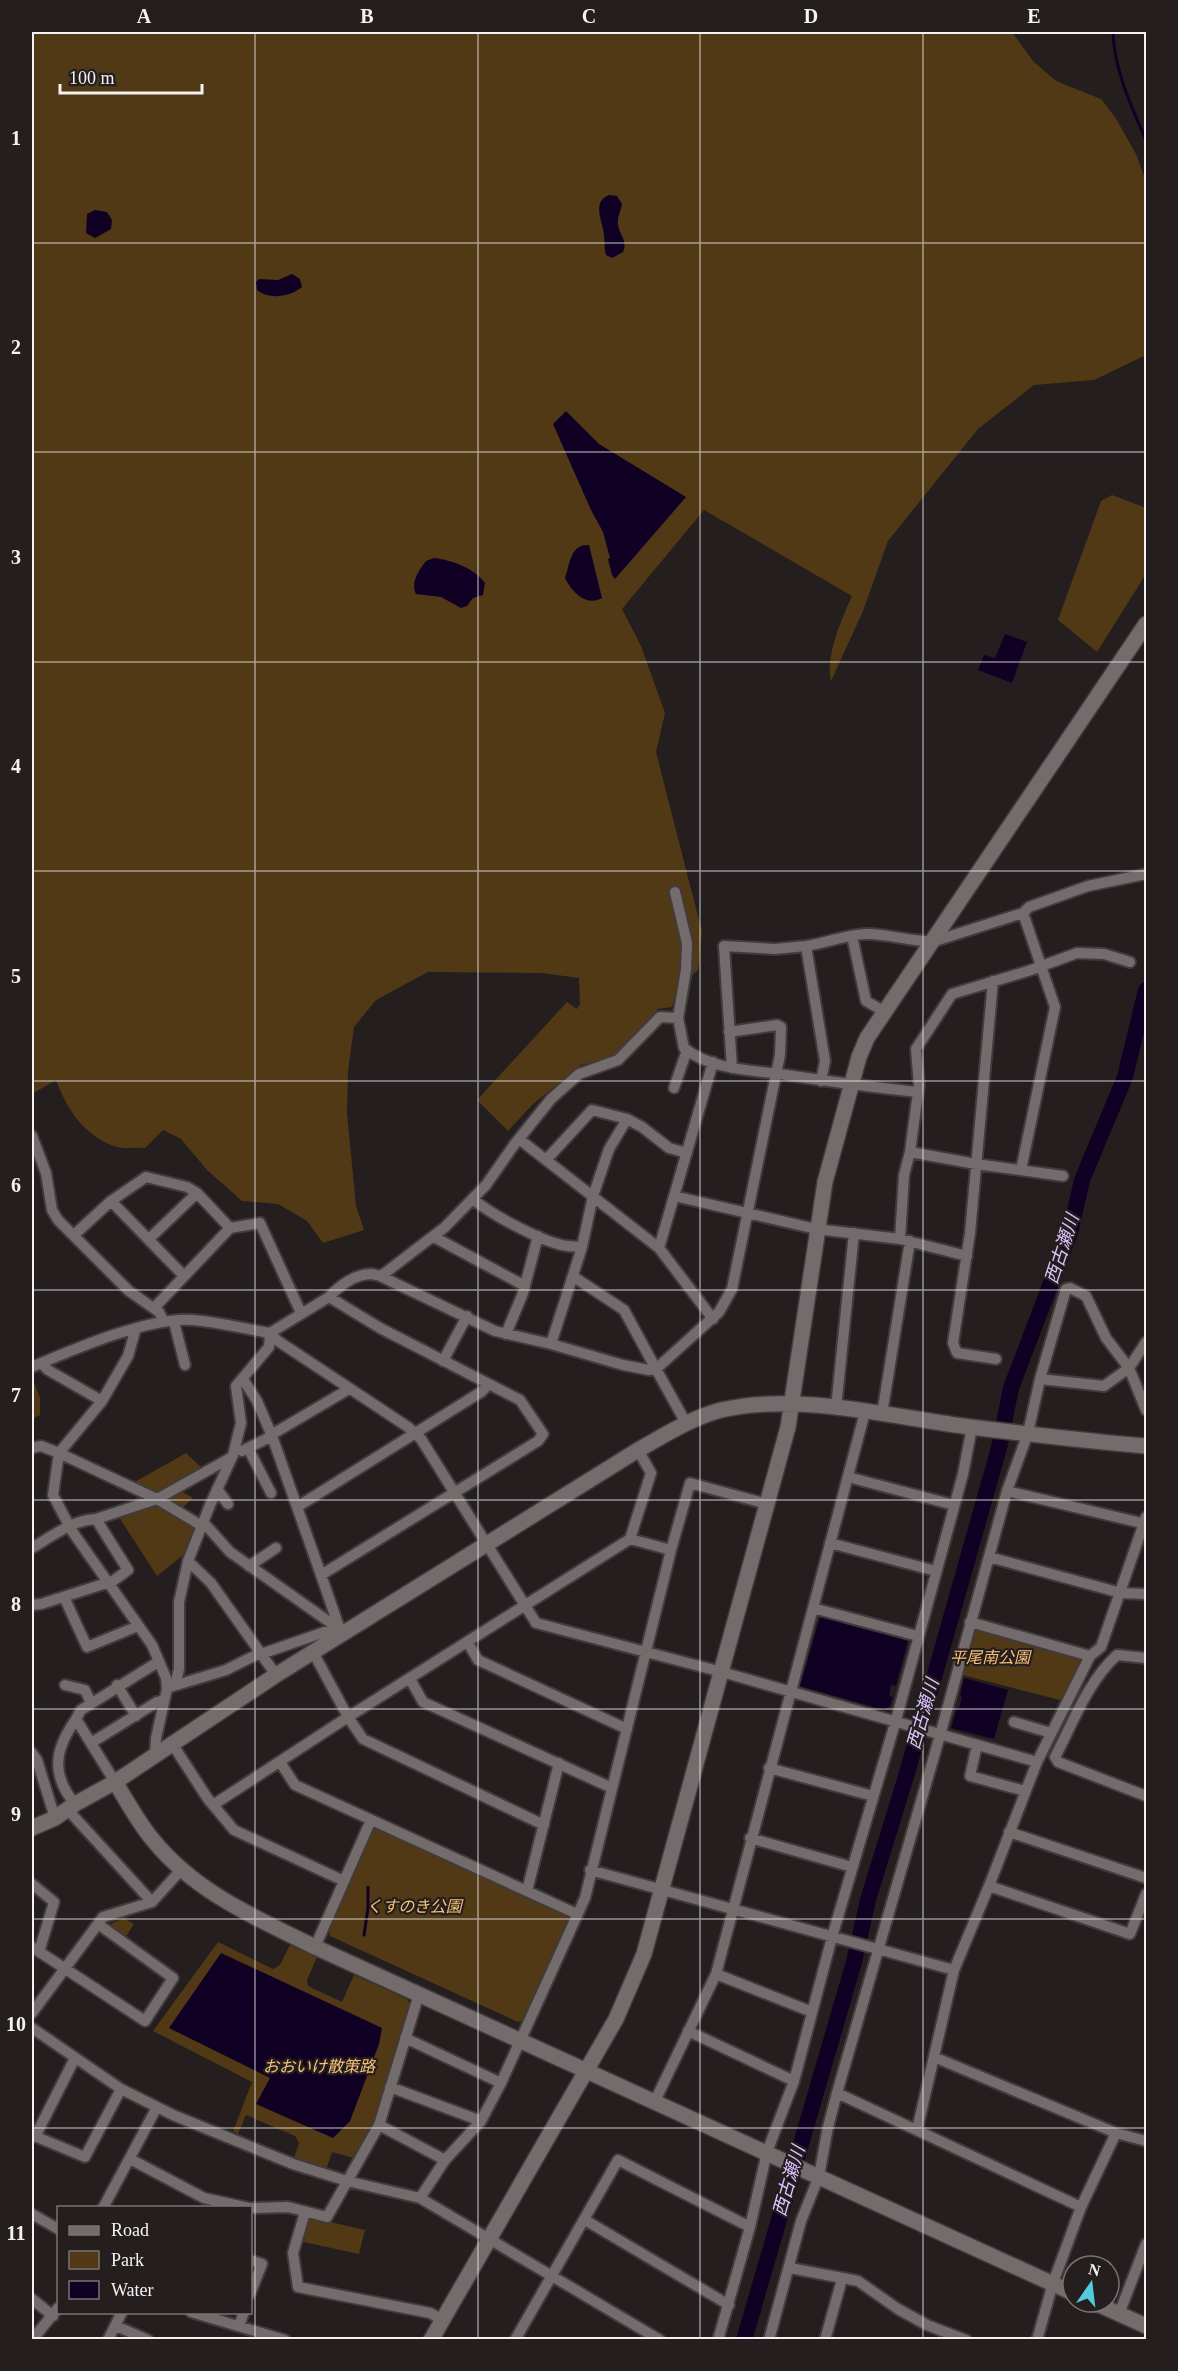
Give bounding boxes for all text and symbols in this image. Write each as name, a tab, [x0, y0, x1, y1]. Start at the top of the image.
text: A	[137, 5, 152, 27]
text: B	[360, 5, 374, 27]
text: C	[582, 5, 596, 27]
text: D	[804, 5, 818, 27]
text: E	[1027, 5, 1041, 27]
scale bar	[60, 57, 202, 95]
text: 100 m	[69, 68, 115, 88]
text: 1	[11, 127, 21, 149]
text: 2	[11, 336, 21, 358]
text: 3	[11, 546, 21, 568]
text: 4	[11, 755, 21, 777]
text: 5	[11, 965, 21, 987]
text: 6	[11, 1174, 21, 1196]
water label: 西古瀬川	[1041, 1210, 1083, 1286]
text: 7	[11, 1384, 21, 1406]
text: 8	[11, 1593, 21, 1615]
park label: 平尾南公園	[950, 1649, 1032, 1666]
water label: 西古瀬川	[903, 1675, 943, 1751]
text: 9	[11, 1803, 21, 1825]
park label: くすのき公園	[366, 1898, 464, 1915]
text: 10	[6, 2013, 26, 2035]
park label: おおいけ散策路	[263, 2058, 377, 2075]
water label: 西古瀬川	[769, 2142, 809, 2218]
legend	[57, 2206, 252, 2314]
text: Road	[111, 2220, 149, 2240]
text: 11	[7, 2222, 25, 2244]
text: Park	[111, 2250, 144, 2270]
north arrow	[1061, 2254, 1121, 2314]
text: N	[1087, 2260, 1103, 2280]
text: Water	[111, 2280, 154, 2300]

